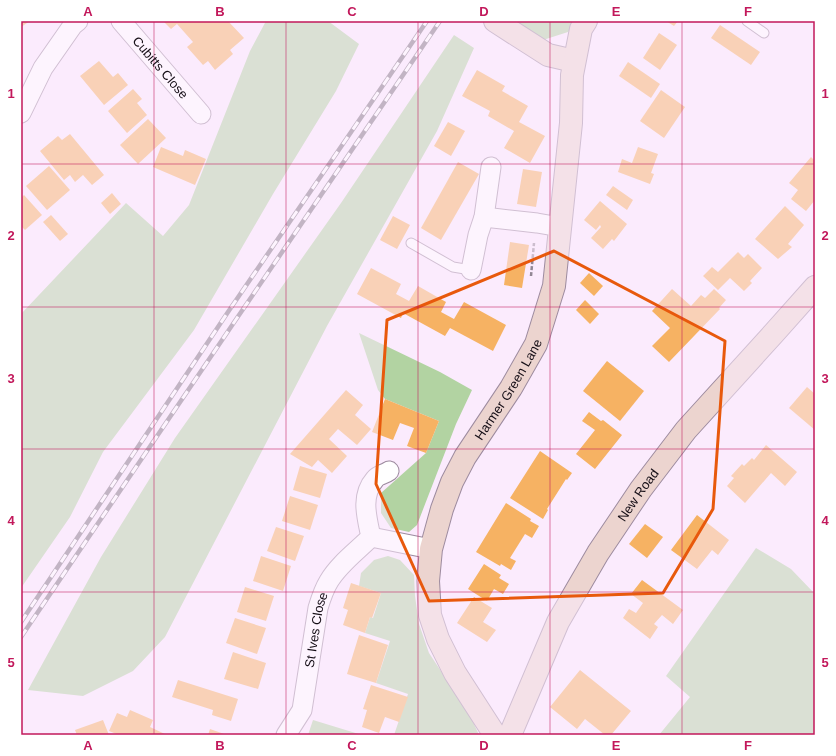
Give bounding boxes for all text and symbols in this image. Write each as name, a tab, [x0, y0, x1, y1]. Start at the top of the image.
text: A	[83, 4, 93, 19]
text: B	[215, 4, 225, 19]
text: C	[347, 4, 357, 19]
text: D	[479, 4, 489, 19]
text: E	[612, 4, 621, 19]
text: F	[744, 4, 752, 19]
street label: Cubitts Close	[130, 33, 192, 101]
text: 1	[7, 86, 15, 101]
text: 1	[821, 86, 829, 101]
text: 2	[7, 228, 15, 243]
text: 2	[821, 228, 829, 243]
street label: Harmer Green Lane	[471, 337, 545, 443]
text: 3	[7, 371, 15, 386]
text: 3	[821, 371, 829, 386]
street label: New Road	[614, 466, 661, 524]
text: 4	[7, 513, 15, 528]
text: 4	[821, 513, 829, 528]
street label: St Ives Close	[301, 590, 330, 669]
text: 5	[7, 655, 15, 670]
text: 5	[821, 655, 829, 670]
text: A	[83, 738, 93, 753]
text: B	[215, 738, 225, 753]
text: C	[347, 738, 357, 753]
text: D	[479, 738, 489, 753]
text: E	[612, 738, 621, 753]
text: F	[744, 738, 752, 753]

